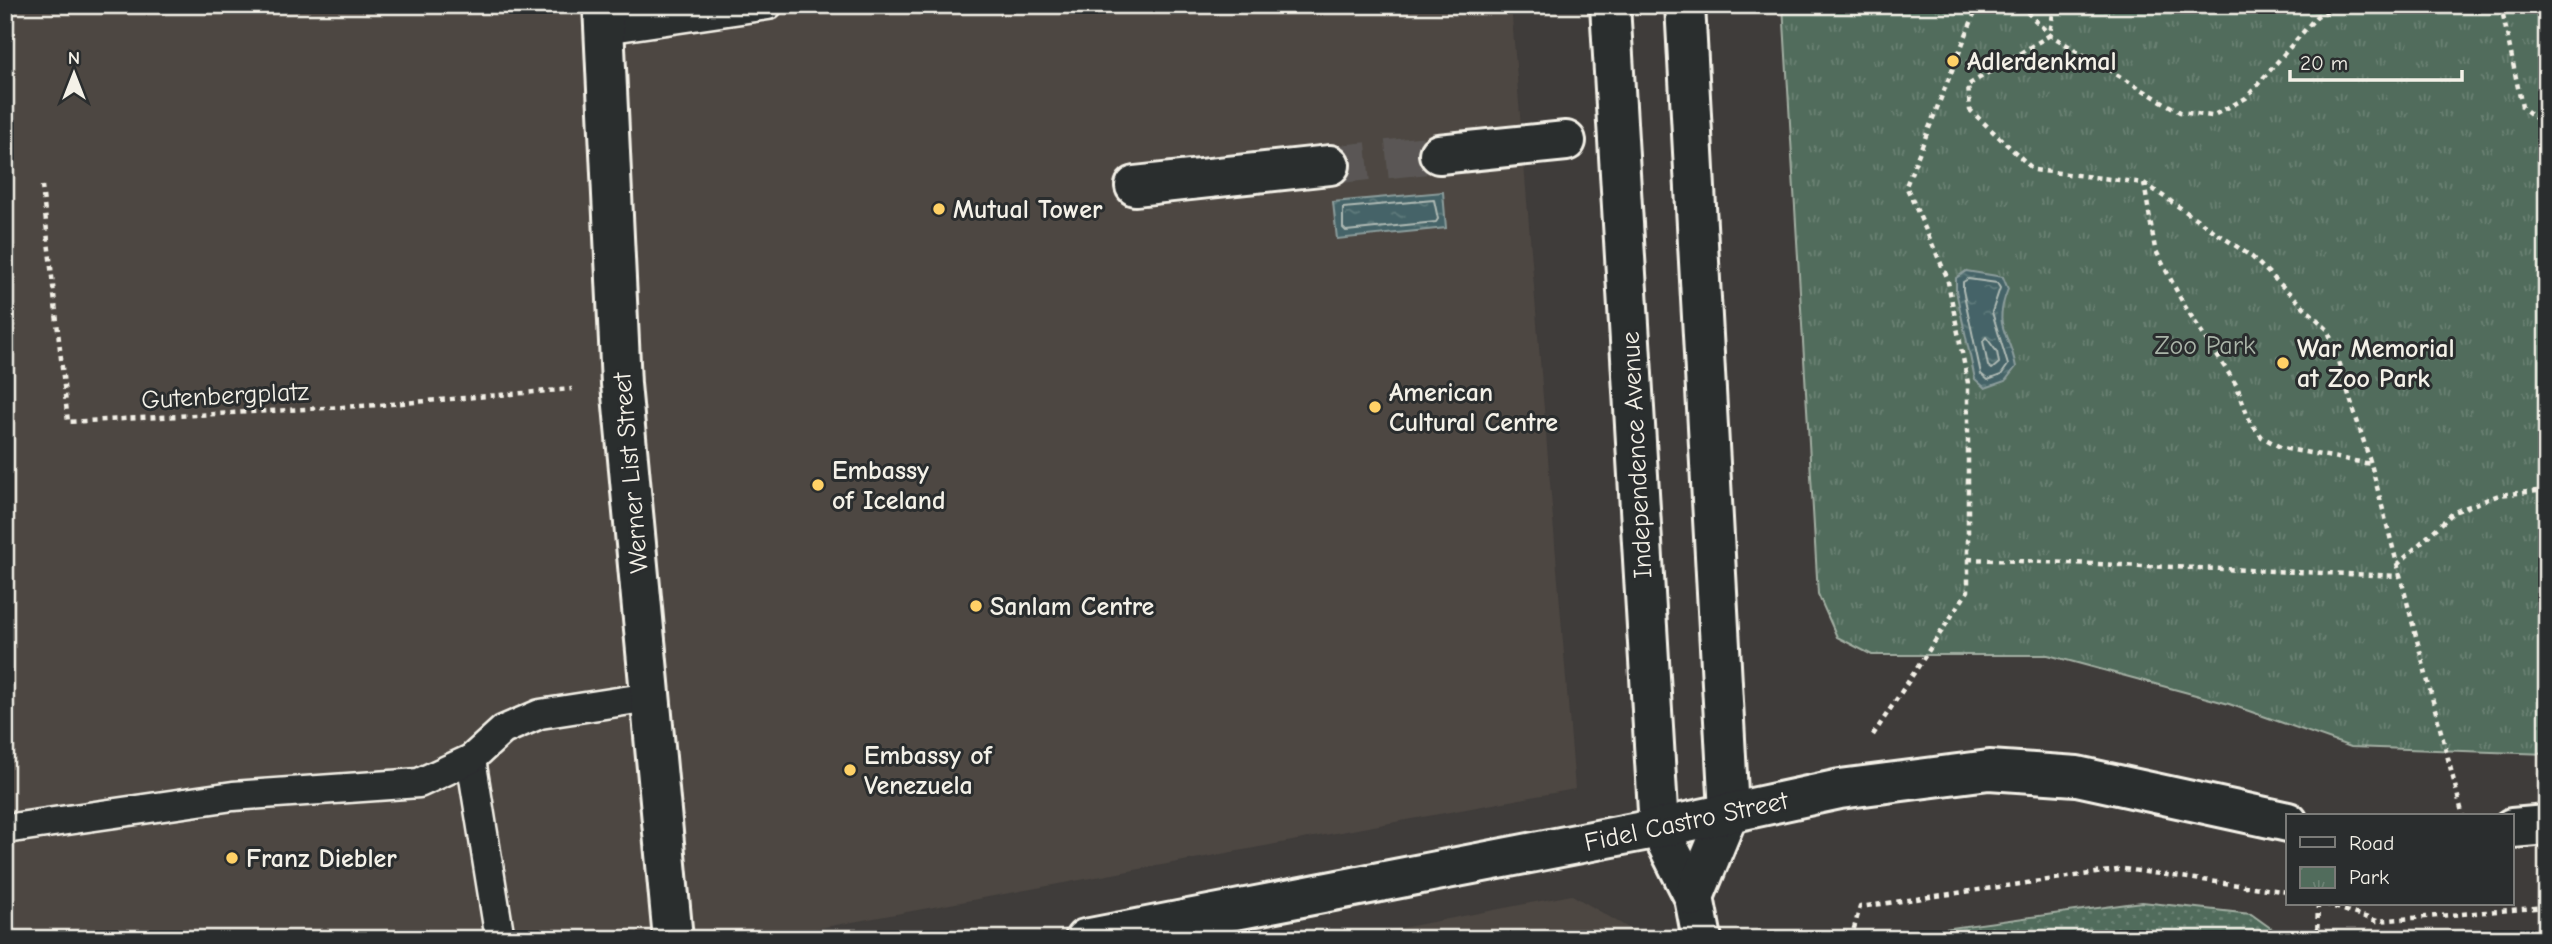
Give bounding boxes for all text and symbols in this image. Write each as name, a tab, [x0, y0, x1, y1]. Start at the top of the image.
north arrow	[38, 38, 108, 108]
scale bar	[2290, 38, 2461, 82]
text: N	[68, 47, 80, 69]
place label: Adlerdenkmal	[1967, 47, 2117, 77]
text: 20 m	[2300, 51, 2348, 75]
marker: Adlerdenkmal	[1945, 53, 1961, 69]
place label: Mutual Tower	[953, 195, 1103, 225]
marker: Mutual Tower	[931, 201, 947, 217]
street label: Independence Avenue	[1616, 331, 1658, 579]
park label: Zoo Park	[2154, 331, 2256, 361]
place label: War Memorial at Zoo Park	[2297, 334, 2455, 394]
marker: War Memorial at Zoo Park	[2275, 355, 2291, 371]
street label: Werner List Street	[607, 370, 655, 575]
street label: Gutenbergplatz	[140, 377, 310, 415]
place label: American Cultural Centre	[1389, 378, 1558, 438]
marker: American Cultural Centre	[1367, 399, 1383, 415]
place label: Embassy of Iceland	[832, 456, 945, 516]
marker: Embassy of Iceland	[810, 477, 826, 493]
place label: Sanlam Centre	[990, 592, 1155, 622]
marker: Sanlam Centre	[968, 598, 984, 614]
place label: Embassy of Venezuela	[864, 741, 994, 801]
marker: Embassy of Venezuela	[842, 762, 858, 778]
street label: Fidel Castro Street	[1582, 785, 1792, 858]
legend	[2286, 814, 2514, 906]
text: Road	[2349, 831, 2394, 855]
place label: Franz Diebler	[246, 844, 397, 874]
marker: Franz Diebler	[224, 850, 240, 866]
text: Park	[2349, 865, 2389, 889]

